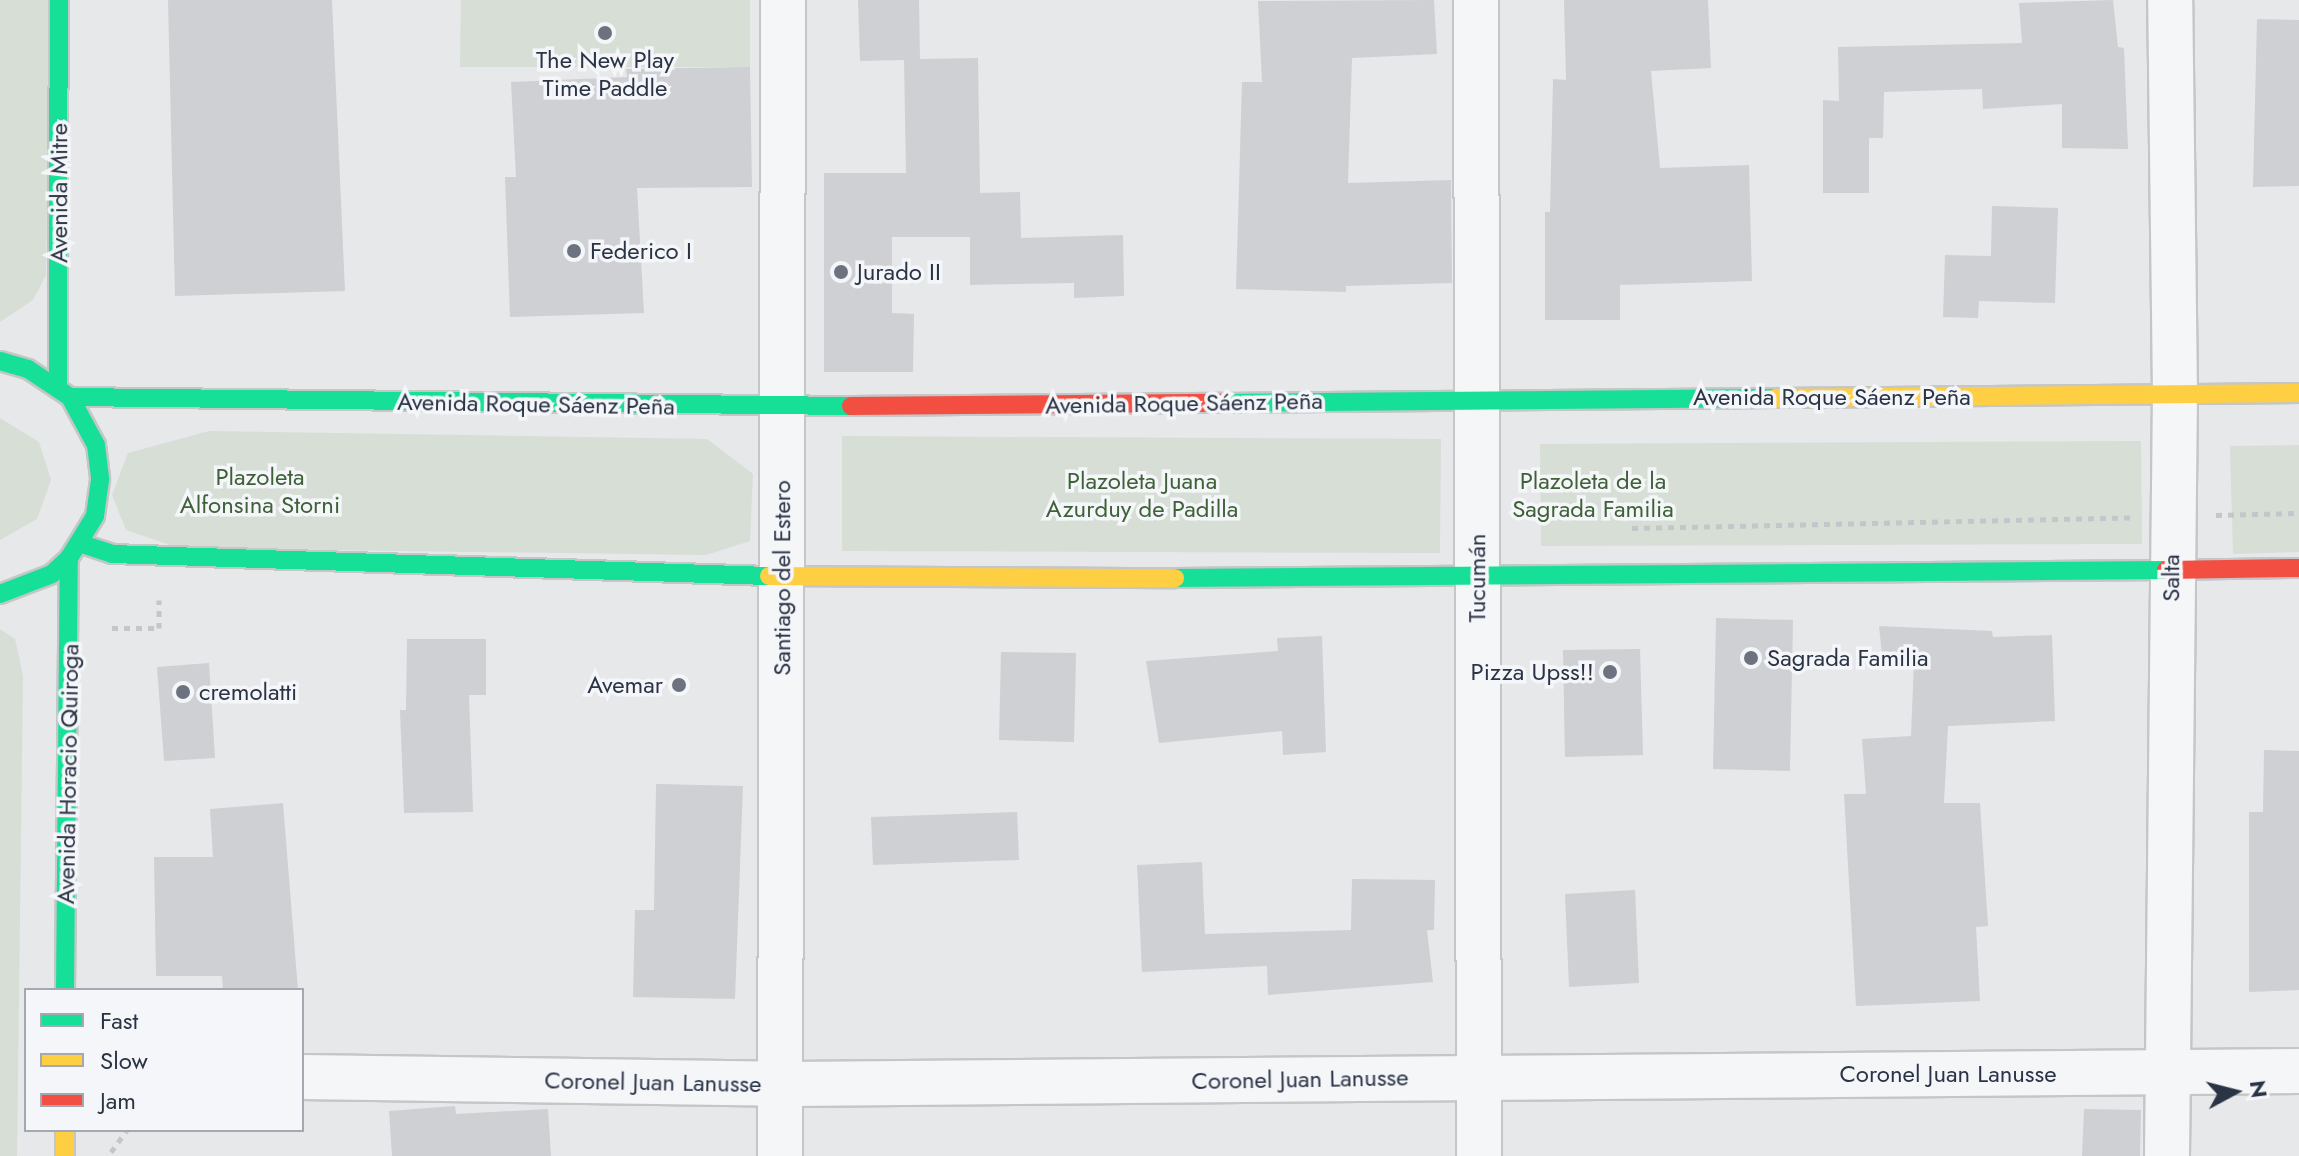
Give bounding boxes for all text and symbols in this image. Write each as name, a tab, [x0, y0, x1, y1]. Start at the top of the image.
marker: The New Play Time Paddle	[596, 24, 614, 42]
place label: The New Play Time Paddle	[536, 46, 674, 102]
street label: Avenida Mitre	[45, 123, 73, 263]
place label: Federico I	[590, 237, 692, 265]
marker: Federico I	[565, 242, 583, 260]
place label: Jurado II	[857, 258, 941, 286]
marker: Jurado II	[832, 263, 850, 281]
street label: Avenida Roque Sáenz Peña	[1693, 383, 1971, 411]
street label: Avenida Roque Sáenz Peña	[1045, 386, 1323, 420]
street label: Avenida Roque Sáenz Peña	[397, 387, 675, 421]
park label: Plazoleta Alfonsina Storni	[180, 463, 340, 519]
park label: Plazoleta Juana Azurduy de Padilla	[1046, 467, 1238, 523]
park label: Plazoleta de la Sagrada Familia	[1512, 467, 1674, 523]
street label: Santiago del Estero	[768, 480, 796, 676]
street label: Tucumán	[1463, 534, 1491, 622]
street label: Salta	[2157, 554, 2185, 602]
street label: Avenida Horacio Quiroga	[51, 644, 85, 904]
place label: Sagrada Familia	[1767, 644, 1929, 672]
marker: Sagrada Familia	[1742, 649, 1760, 667]
place label: Pizza Upss!!	[1471, 658, 1594, 686]
marker: Pizza Upss!!	[1601, 663, 1619, 681]
place label: Avemar	[587, 671, 663, 699]
marker: Avemar	[670, 676, 688, 694]
place label: cremolatti	[199, 678, 297, 706]
marker: cremolatti	[174, 683, 192, 701]
legend	[24, 988, 304, 1132]
text: Fast	[100, 1003, 138, 1038]
text: Slow	[100, 1043, 148, 1078]
north arrow	[2195, 1052, 2275, 1132]
street label: Coronel Juan Lanusse	[1839, 1060, 2057, 1088]
street label: Coronel Juan Lanusse	[1191, 1063, 1409, 1095]
street label: Coronel Juan Lanusse	[544, 1066, 762, 1098]
text: N	[2242, 1078, 2276, 1100]
text: Jam	[100, 1083, 136, 1118]

